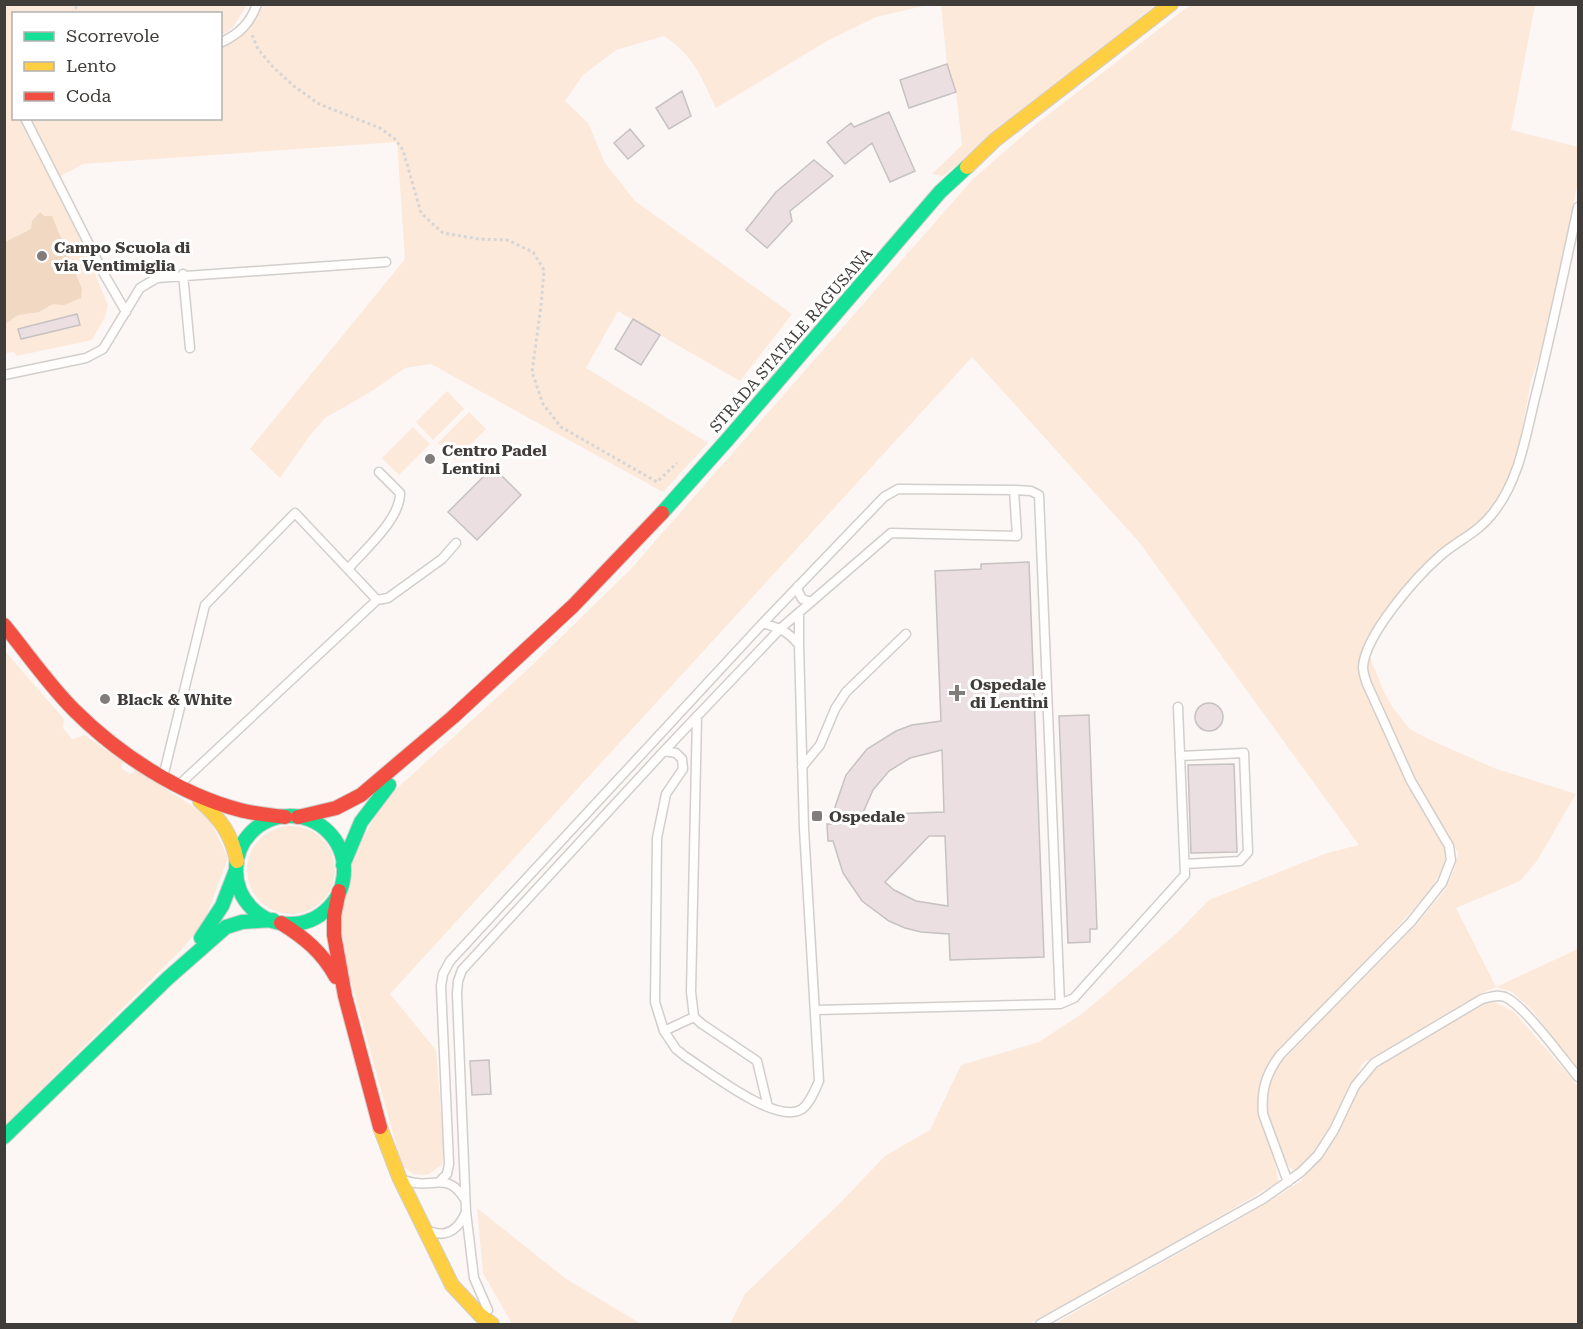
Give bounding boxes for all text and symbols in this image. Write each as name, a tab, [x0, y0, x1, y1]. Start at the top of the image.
legend	[12, 12, 222, 120]
text: Scorrevole	[66, 25, 160, 46]
text: Lento	[66, 55, 116, 76]
text: Coda	[66, 85, 112, 106]
place label: Campo Scuola di via Ventimiglia	[54, 238, 191, 275]
street label: STRADA STATALE RAGUSANA	[706, 243, 877, 436]
marker: Campo Scuola di via Ventimiglia	[35, 249, 49, 263]
place label: Centro Padel Lentini	[442, 441, 548, 478]
marker: Centro Padel Lentini	[423, 452, 437, 466]
place label: Ospedale di Lentini	[970, 675, 1049, 712]
marker: Ospedale di Lentini	[948, 684, 966, 702]
place label: Black & White	[117, 690, 232, 709]
marker: Black & White	[98, 692, 112, 706]
place label: Ospedale	[829, 807, 905, 826]
marker: Ospedale	[810, 809, 824, 823]

